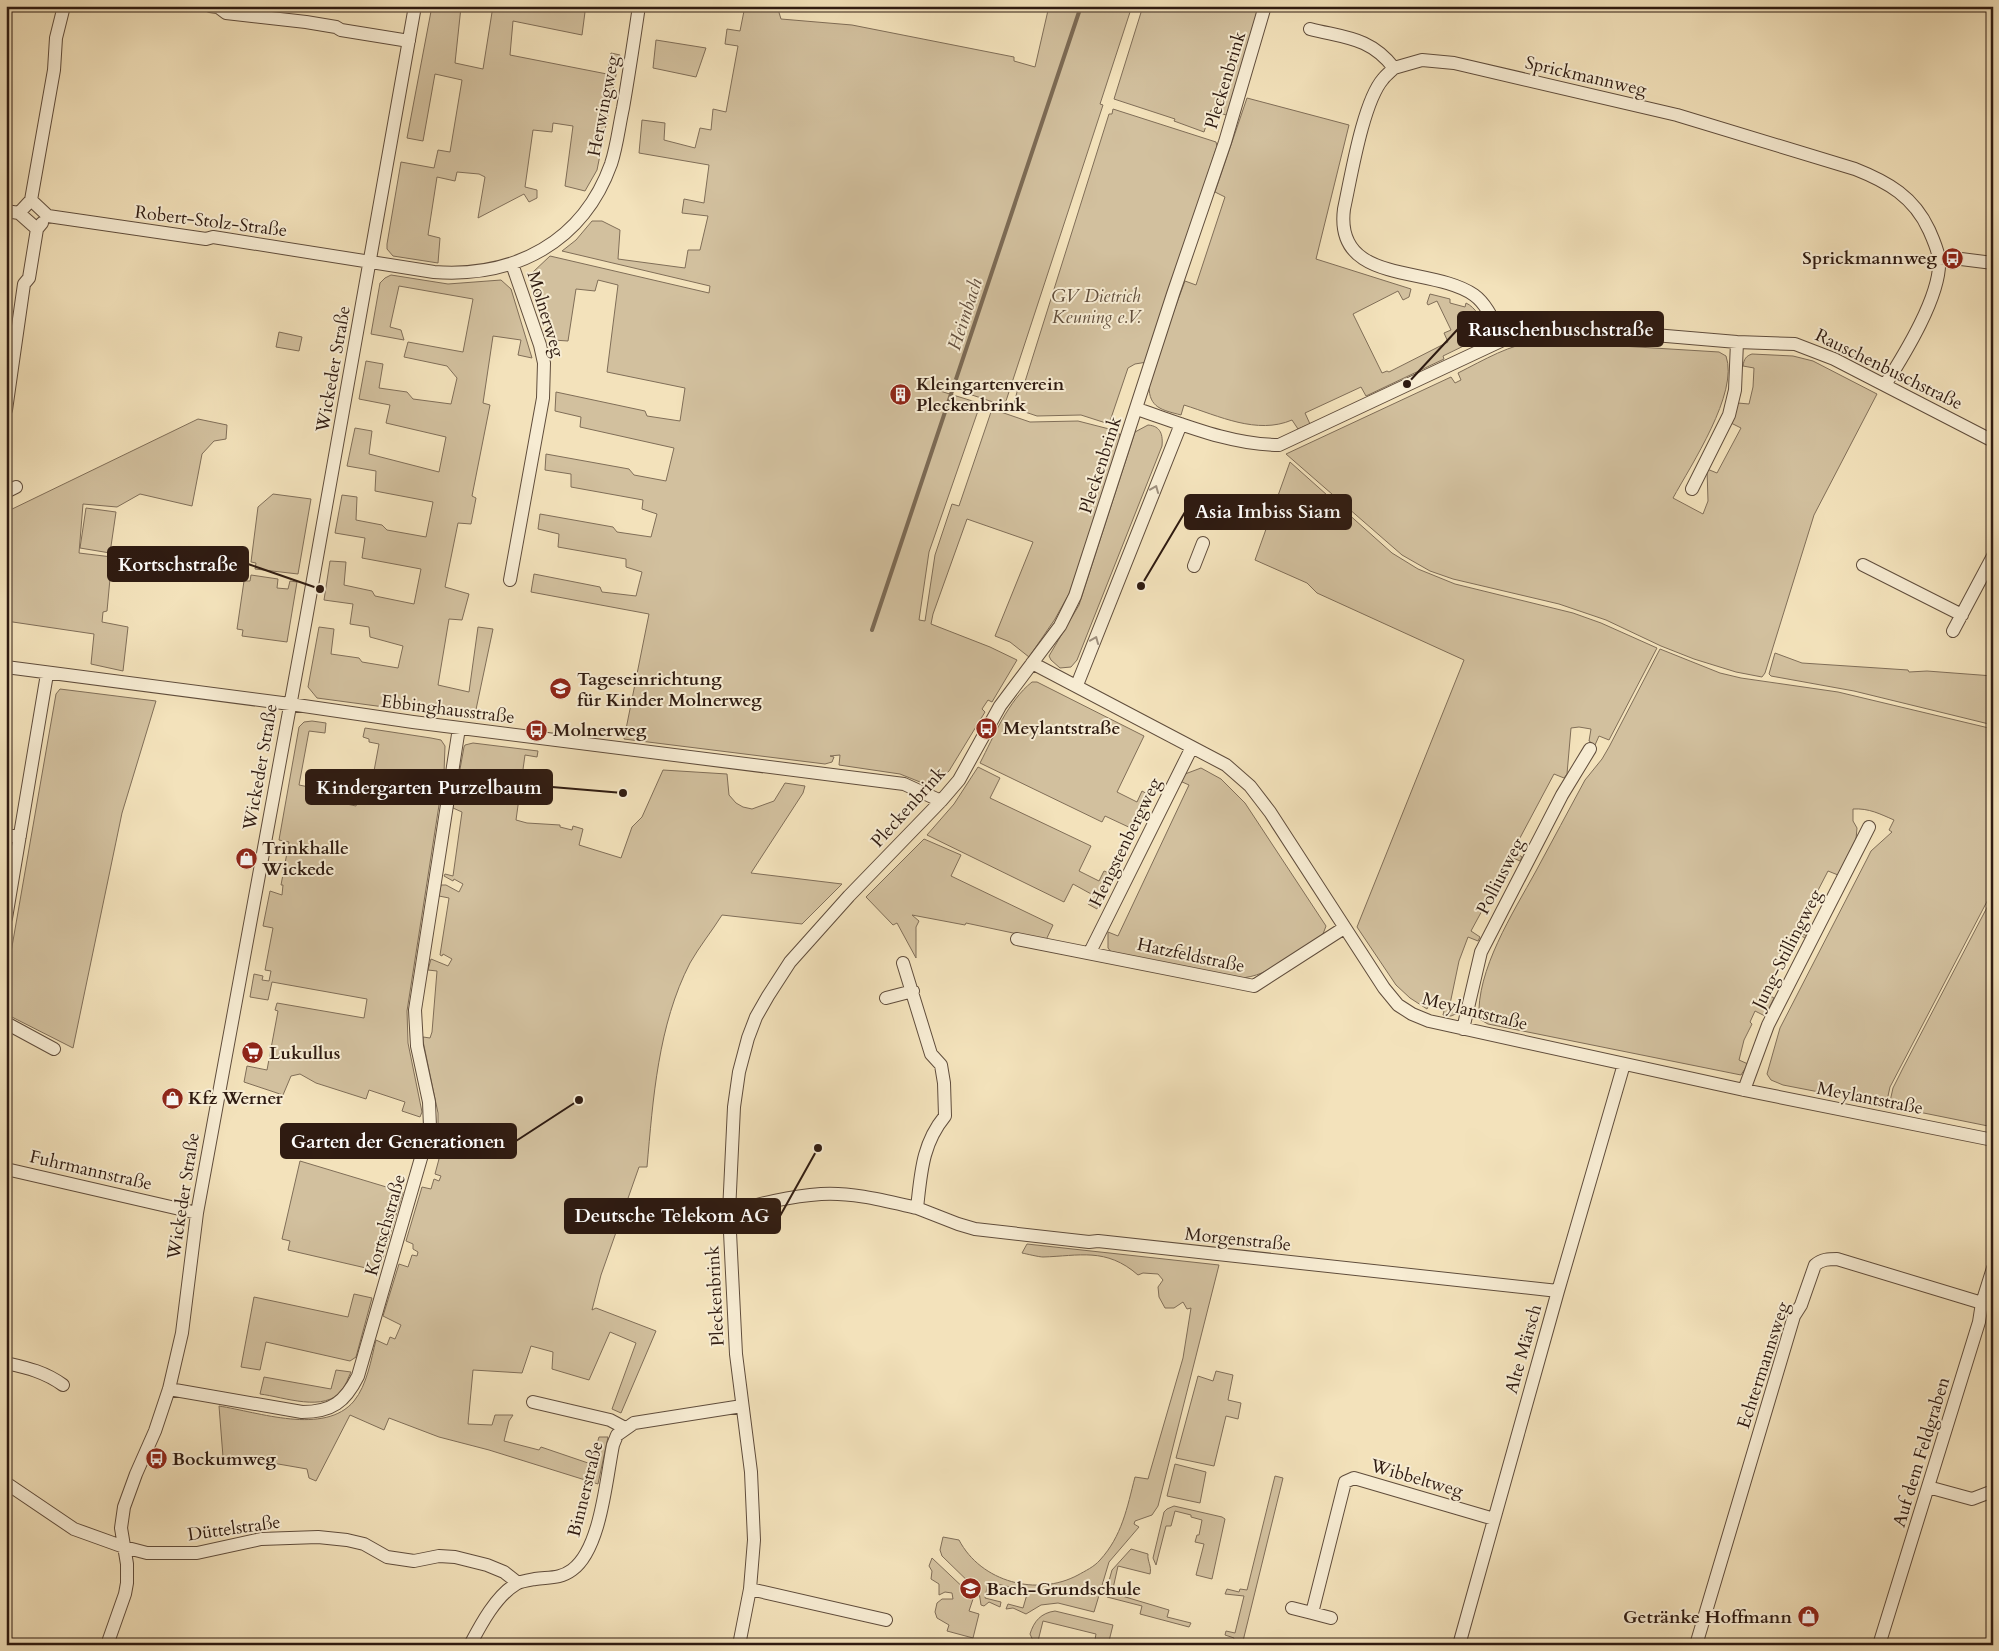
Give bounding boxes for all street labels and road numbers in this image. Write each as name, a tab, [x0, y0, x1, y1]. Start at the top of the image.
street label: Pleckenbrink	[1199, 28, 1252, 132]
street label: Sprickmannweg	[1523, 50, 1650, 103]
street label: Herwingweg	[581, 53, 626, 159]
street label: Robert-Stolz-Straße	[133, 200, 289, 243]
street label: Molnerweg	[521, 268, 571, 361]
street label: Wickeder Straße	[310, 304, 357, 435]
street label: Rauschenbuschstraße	[1811, 323, 1967, 416]
street label: Pleckenbrink	[1073, 413, 1128, 517]
street label: Ebbinghausstraße	[380, 689, 516, 730]
street label: Wickeder Straße	[237, 702, 284, 833]
street label: Pleckenbrink	[865, 761, 952, 853]
street label: Hengstenbergweg	[1083, 773, 1168, 911]
street label: Polliusweg	[1470, 833, 1531, 919]
street label: Jung-Stillingweg	[1745, 884, 1829, 1016]
street label: Hatzfeldstraße	[1135, 932, 1247, 979]
street label: Meylantstraße	[1420, 986, 1530, 1037]
street label: Meylantstraße	[1815, 1076, 1925, 1121]
street label: Wickeder Straße	[161, 1131, 206, 1262]
street label: Fuhrmannstraße	[27, 1144, 155, 1197]
street label: Kortschstraße	[359, 1171, 412, 1279]
street label: Morgenstraße	[1184, 1221, 1292, 1258]
street label: Pleckenbrink	[700, 1245, 731, 1347]
street label: Echtermannsweg	[1731, 1298, 1796, 1432]
street label: Alte Märsch	[1499, 1302, 1548, 1397]
street label: Auf dem Feldgraben	[1887, 1373, 1956, 1530]
street label: Binnerstraße	[562, 1439, 609, 1539]
street label: Wibbeltweg	[1367, 1453, 1467, 1504]
street label: Düttelstraße	[186, 1510, 282, 1547]

